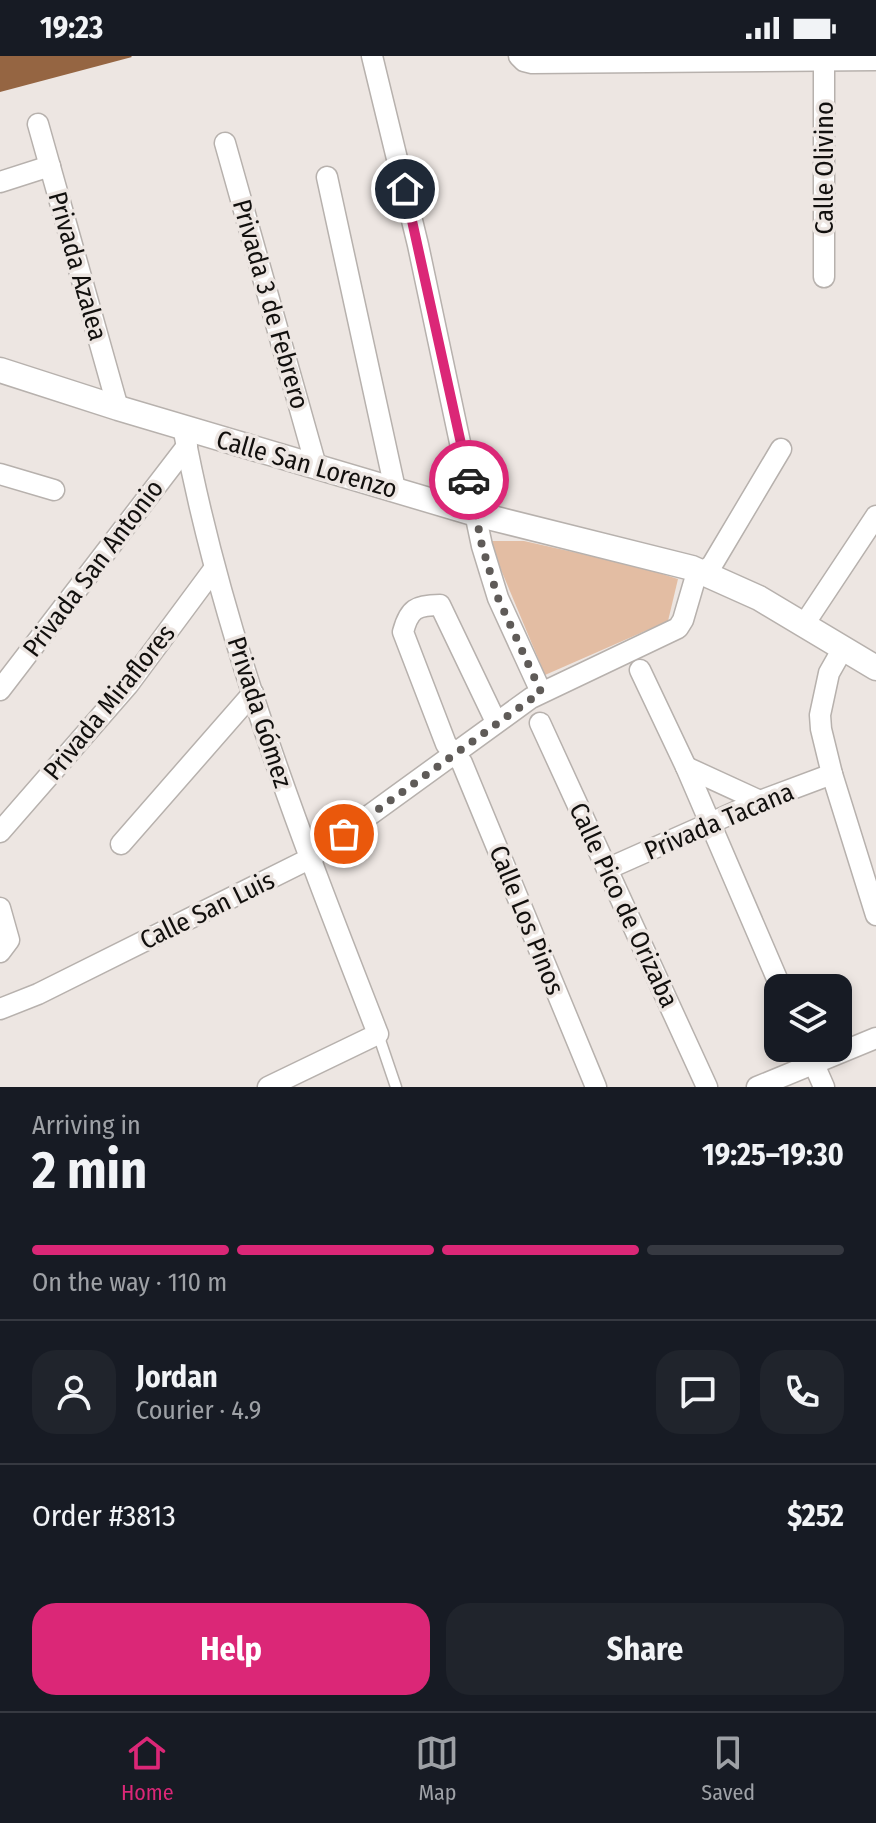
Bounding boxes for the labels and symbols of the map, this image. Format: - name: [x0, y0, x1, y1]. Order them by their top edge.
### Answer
- street label: Calle Olivino: [809, 101, 840, 235]
- pin: [371, 155, 439, 223]
- street label: Privada Azalea: [41, 188, 114, 344]
- street label: Privada 3 de Febrero: [226, 196, 315, 412]
- street label: Calle San Lorenzo: [213, 424, 401, 505]
- courier: [429, 440, 509, 520]
- street label: Privada San Antonio: [17, 474, 170, 663]
- street label: Privada Miraflores: [37, 618, 182, 786]
- street label: Privada Gómez: [221, 633, 299, 792]
- street label: Privada Tacana: [640, 776, 798, 867]
- street label: Calle Pico de Orizaba: [562, 798, 685, 1013]
- pin: [310, 800, 378, 868]
- street label: Calle Los Pinos: [482, 841, 571, 999]
- street label: Calle San Luis: [135, 865, 280, 956]

